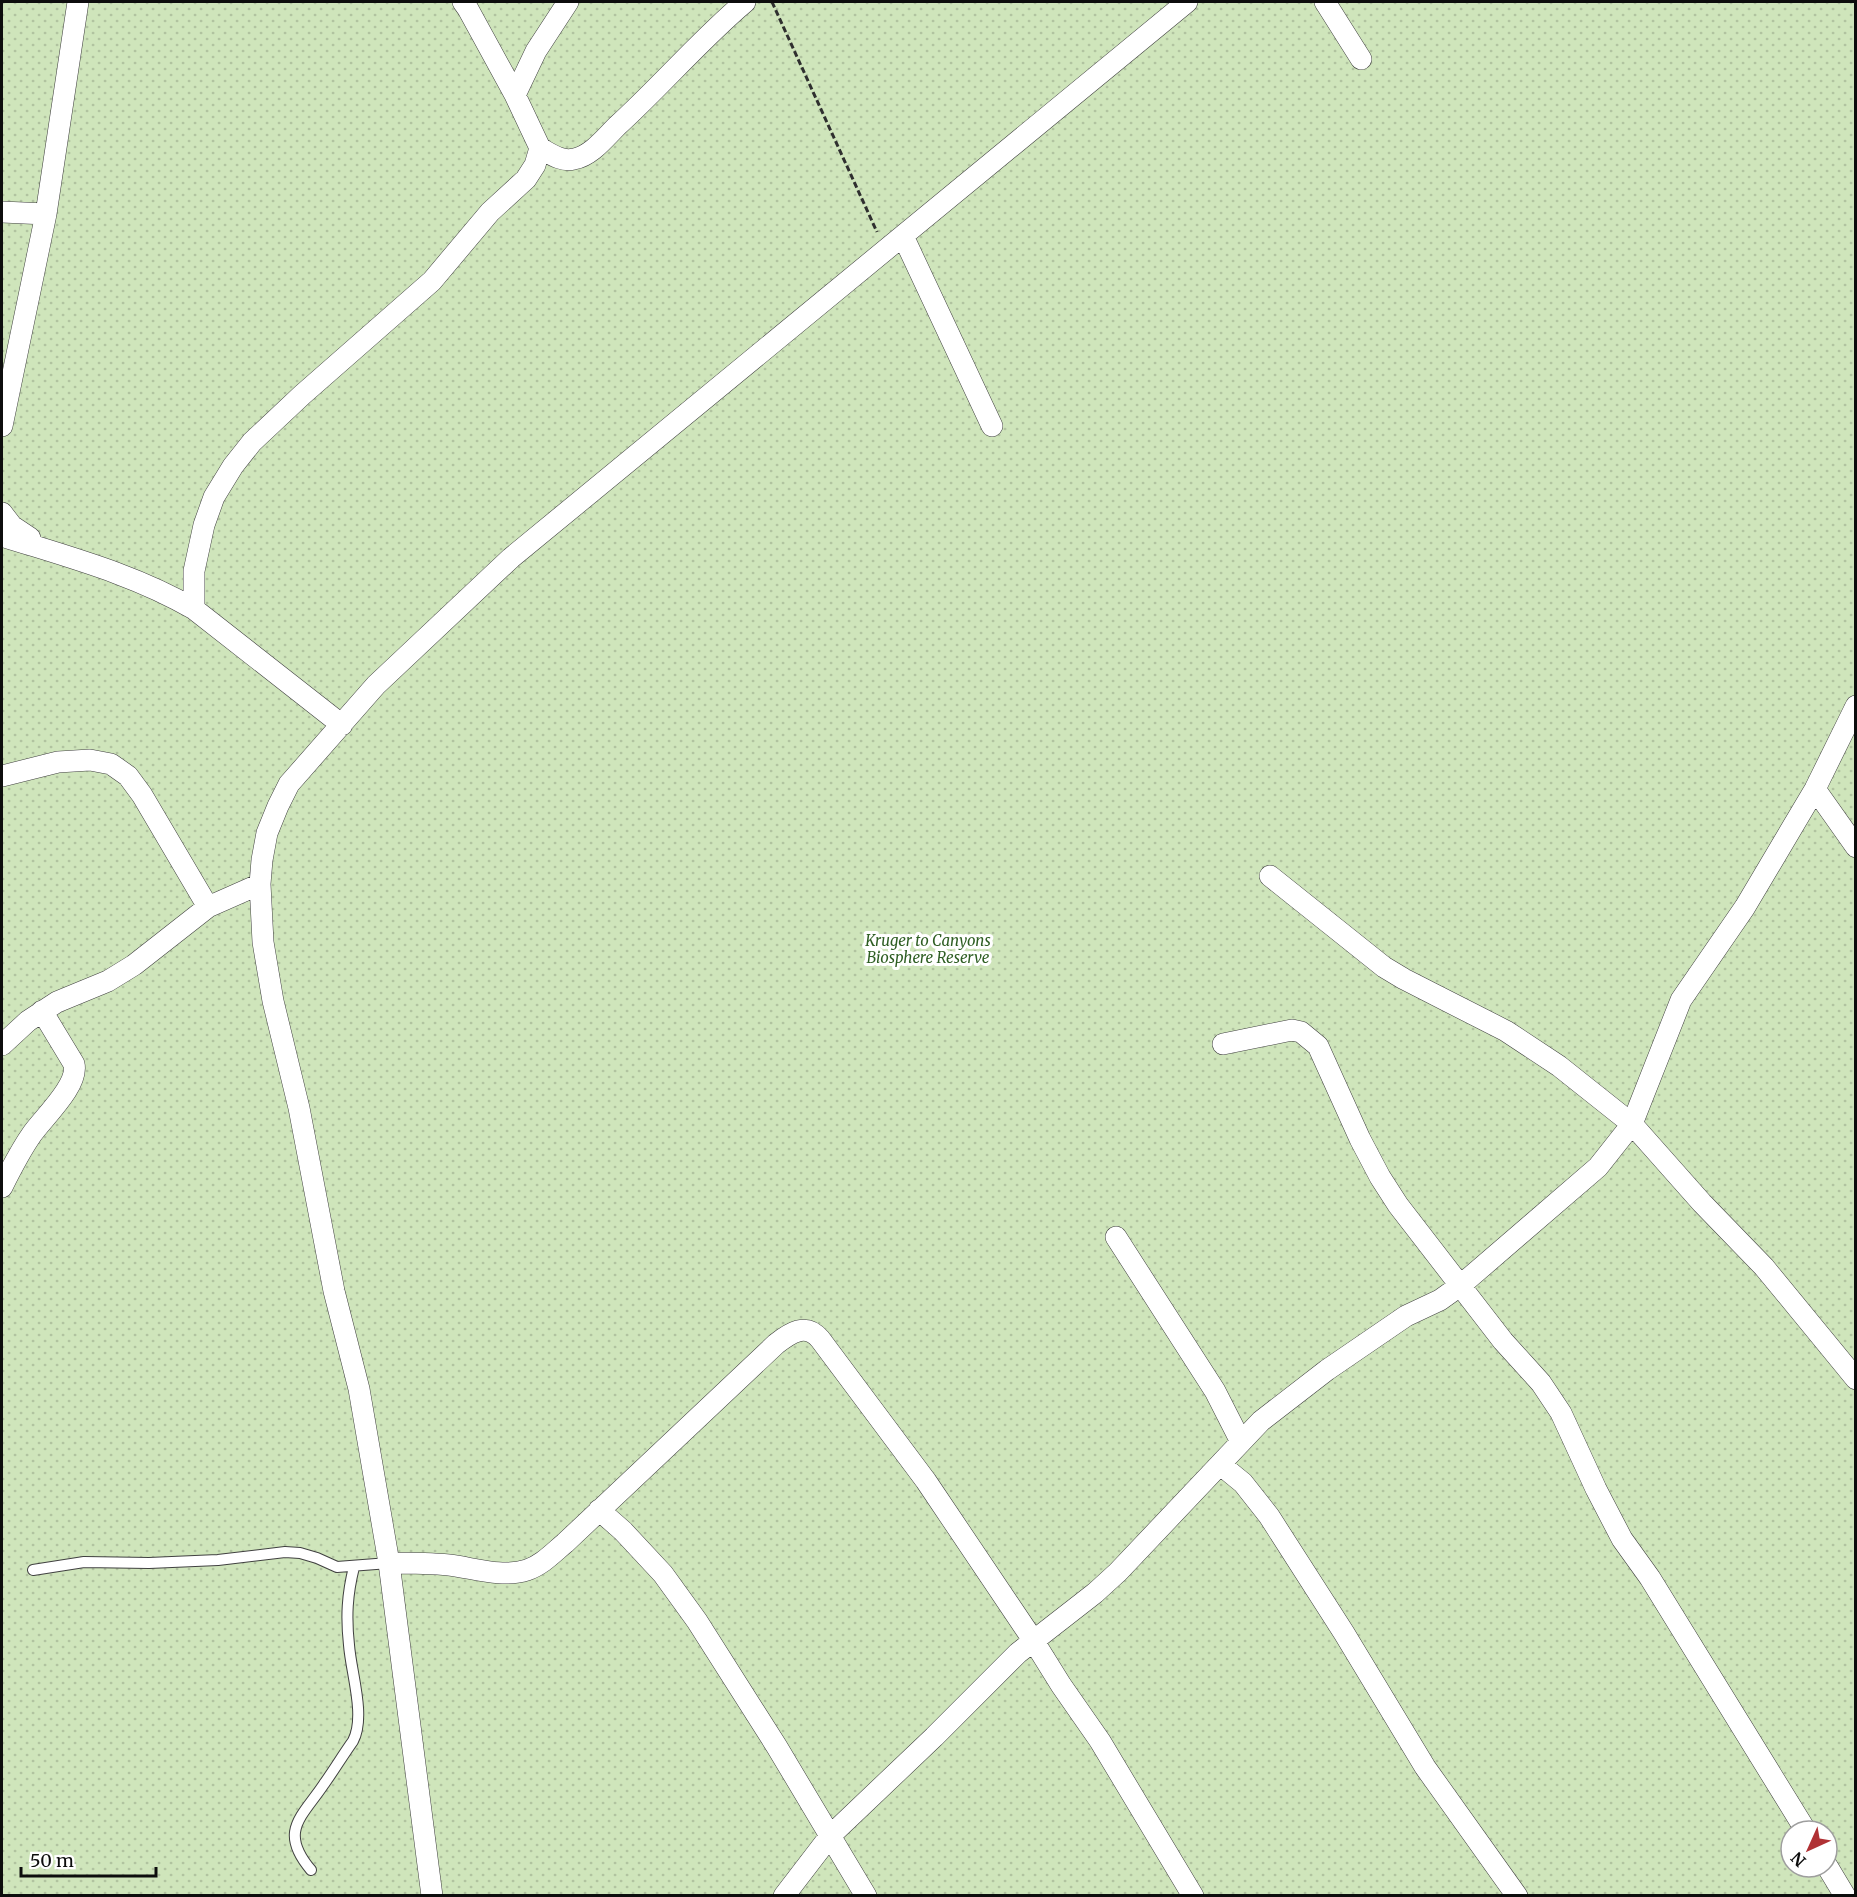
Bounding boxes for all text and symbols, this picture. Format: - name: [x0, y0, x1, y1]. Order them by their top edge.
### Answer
- park label: Kruger to Canyons Biosphere Reserve: [864, 931, 991, 967]
- north arrow: [1779, 1819, 1839, 1879]
- scale bar: [21, 1840, 156, 1878]
- text: N: [1787, 1848, 1810, 1871]
- text: 50 m: [30, 1849, 74, 1872]

